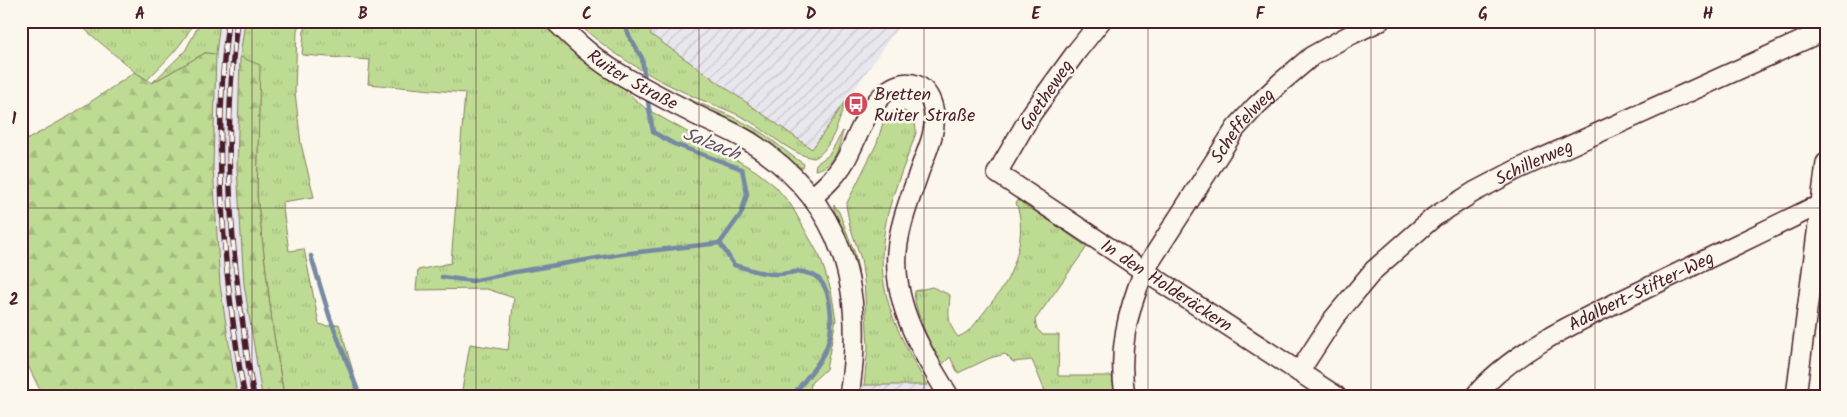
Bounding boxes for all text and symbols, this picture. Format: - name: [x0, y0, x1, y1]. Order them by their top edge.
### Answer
- text: A: [135, 2, 145, 27]
- text: B: [358, 2, 368, 27]
- text: C: [582, 2, 592, 27]
- text: D: [806, 2, 817, 27]
- text: E: [1032, 2, 1042, 27]
- text: F: [1256, 2, 1266, 27]
- text: G: [1478, 2, 1488, 27]
- text: H: [1703, 2, 1713, 27]
- street label: Ruiter Straße: [580, 43, 683, 119]
- street label: Goetheweg: [1013, 54, 1082, 137]
- place label: Bretten Ruiter Straße: [874, 81, 975, 131]
- street label: Scheffelweg: [1204, 82, 1282, 170]
- bus stop icon: Bretten Ruiter Straße: [843, 91, 869, 117]
- text: 1: [12, 107, 17, 132]
- water label: Salzach: [678, 120, 746, 171]
- street label: Schillerweg: [1490, 133, 1578, 194]
- street label: In den Holderäckern: [1094, 233, 1238, 341]
- street label: Adalbert-Stifter-Weg: [1564, 244, 1720, 340]
- text: 2: [9, 288, 19, 313]

